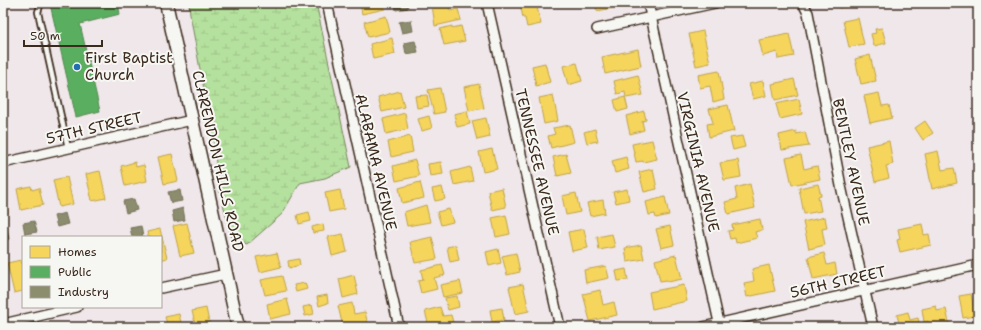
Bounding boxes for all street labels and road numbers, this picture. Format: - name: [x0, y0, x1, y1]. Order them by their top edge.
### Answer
- street label: CLARENDON HILLS ROAD: [187, 68, 249, 254]
- street label: TENNESSEE AVENUE: [510, 87, 564, 237]
- street label: VIRGINIA AVENUE: [672, 90, 724, 234]
- street label: ALABAMA AVENUE: [351, 92, 401, 232]
- street label: BENTLEY AVENUE: [828, 97, 874, 227]
- street label: 57TH STREET: [44, 107, 144, 149]
- street label: 56TH STREET: [788, 261, 888, 303]

